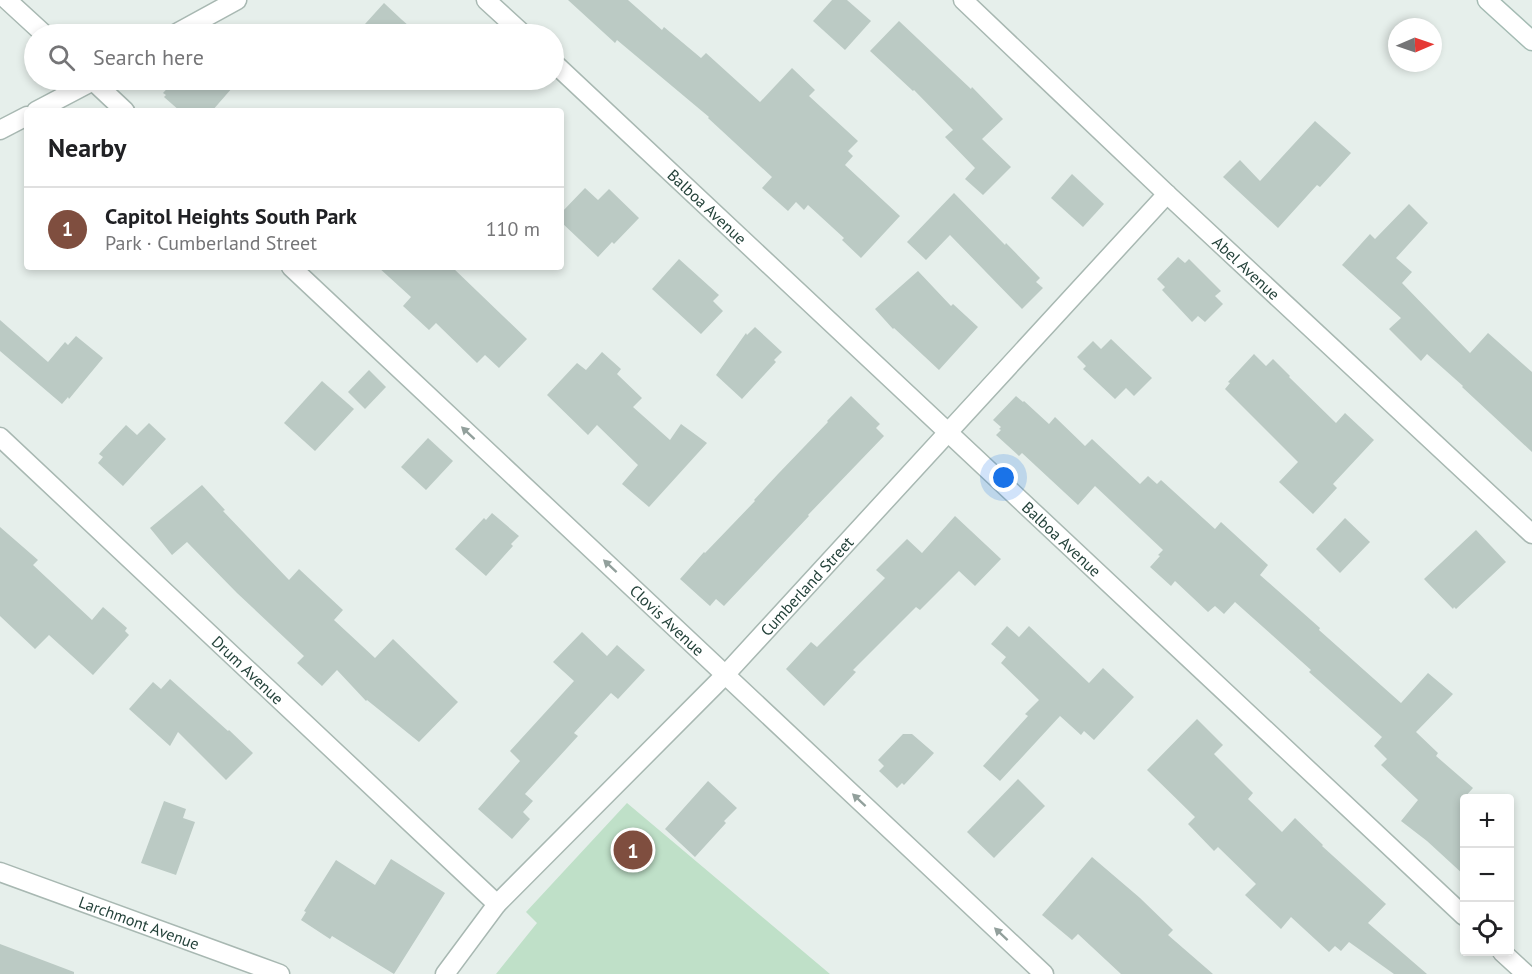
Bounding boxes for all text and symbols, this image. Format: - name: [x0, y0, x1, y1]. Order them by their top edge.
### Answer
- north arrow: [1388, 18, 1442, 72]
- search box: [24, 24, 564, 90]
- icon: search: [45, 41, 78, 74]
- text: Search here: [93, 43, 204, 71]
- text: Nearby: [48, 131, 126, 164]
- street label: Balboa Avenue: [664, 165, 751, 248]
- text: Capitol Heights South Park: [105, 202, 357, 230]
- text: 1: [62, 216, 73, 242]
- text: 110 m: [486, 216, 540, 242]
- text: Park · Cumberland Street: [105, 230, 317, 256]
- street label: Abel Avenue: [1209, 232, 1284, 304]
- one-way arrow: [460, 426, 475, 440]
- your location: [989, 463, 1018, 492]
- street label: Balboa Avenue: [1018, 497, 1105, 581]
- street label: Cumberland Street: [756, 532, 858, 640]
- one-way arrow: [602, 559, 617, 573]
- street label: Clovis Avenue: [626, 580, 709, 660]
- street label: Drum Avenue: [208, 631, 288, 708]
- one-way arrow: [852, 794, 866, 808]
- map controls: [1460, 794, 1514, 956]
- button: +: [1460, 794, 1514, 848]
- pin: 1: [614, 828, 652, 872]
- button: −: [1460, 848, 1514, 902]
- street label: Larchmont Avenue: [76, 892, 202, 954]
- button: locate: [1460, 902, 1514, 956]
- one-way arrow: [994, 928, 1009, 941]

